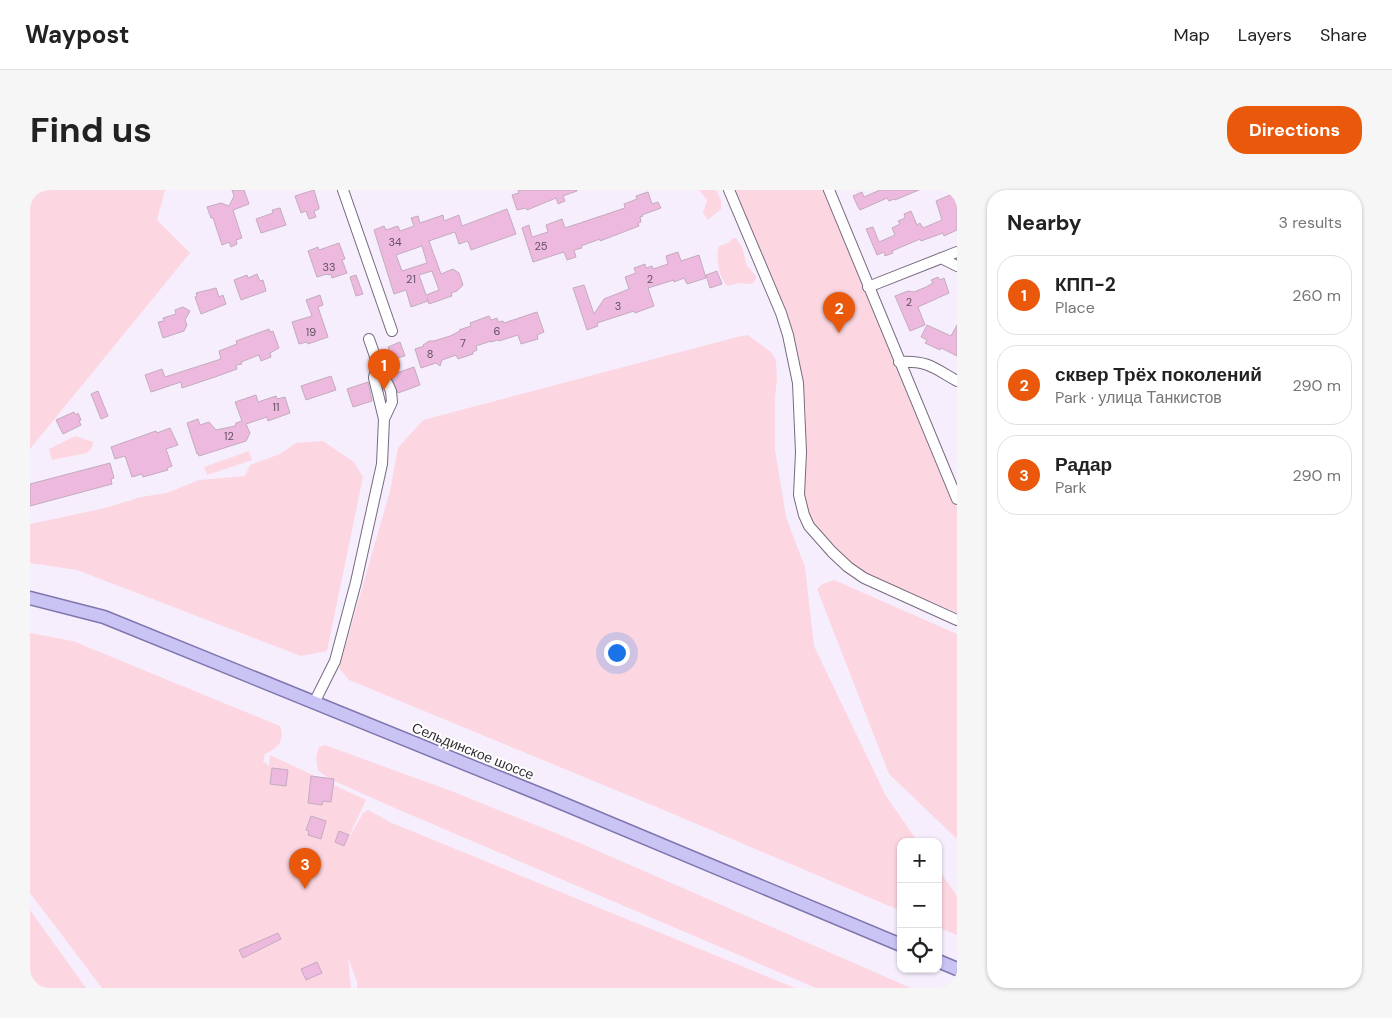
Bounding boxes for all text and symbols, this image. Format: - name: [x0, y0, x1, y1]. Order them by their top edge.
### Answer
- text: Waypost: [25, 19, 129, 50]
- text: Map: [1174, 23, 1210, 47]
- text: Layers: [1238, 23, 1292, 47]
- text: Share: [1320, 23, 1367, 47]
- button: Directions: [1227, 106, 1362, 154]
- text: Find us: [30, 107, 152, 153]
- text: Nearby: [1007, 209, 1081, 237]
- text: 3 results: [1279, 212, 1342, 233]
- house number: 34: [388, 235, 402, 249]
- house number: 25: [534, 239, 548, 253]
- house number: 33: [322, 260, 336, 274]
- house number: 21: [406, 272, 416, 286]
- house number: 2: [647, 272, 653, 286]
- text: КПП-2: [1055, 272, 1116, 297]
- text: 1: [1021, 285, 1027, 306]
- text: 260 m: [1292, 285, 1341, 306]
- pin: 2: [823, 292, 855, 333]
- house number: 2: [906, 295, 912, 309]
- text: Place: [1055, 297, 1095, 318]
- house number: 3: [615, 299, 621, 313]
- house number: 6: [494, 324, 501, 338]
- house number: 19: [306, 325, 316, 339]
- house number: 7: [460, 336, 466, 350]
- house number: 8: [427, 347, 433, 361]
- pin: 1: [368, 349, 400, 390]
- text: сквер Трёх поколений: [1055, 362, 1262, 387]
- text: 2: [1019, 375, 1029, 396]
- text: 290 m: [1292, 375, 1341, 396]
- text: Park · улица Танкистов: [1055, 387, 1222, 408]
- house number: 11: [273, 400, 279, 414]
- house number: 12: [224, 429, 234, 443]
- text: Радар: [1055, 452, 1112, 477]
- text: 3: [1019, 465, 1029, 486]
- text: 290 m: [1292, 465, 1341, 486]
- text: Park: [1055, 477, 1087, 498]
- your location: [604, 640, 630, 666]
- street label: Сельдинское шоссе: [409, 718, 537, 784]
- map controls: [897, 838, 942, 973]
- button: +: [897, 838, 942, 883]
- pin: 3: [289, 848, 321, 889]
- button: −: [897, 883, 942, 928]
- button: locate: [897, 928, 942, 973]

